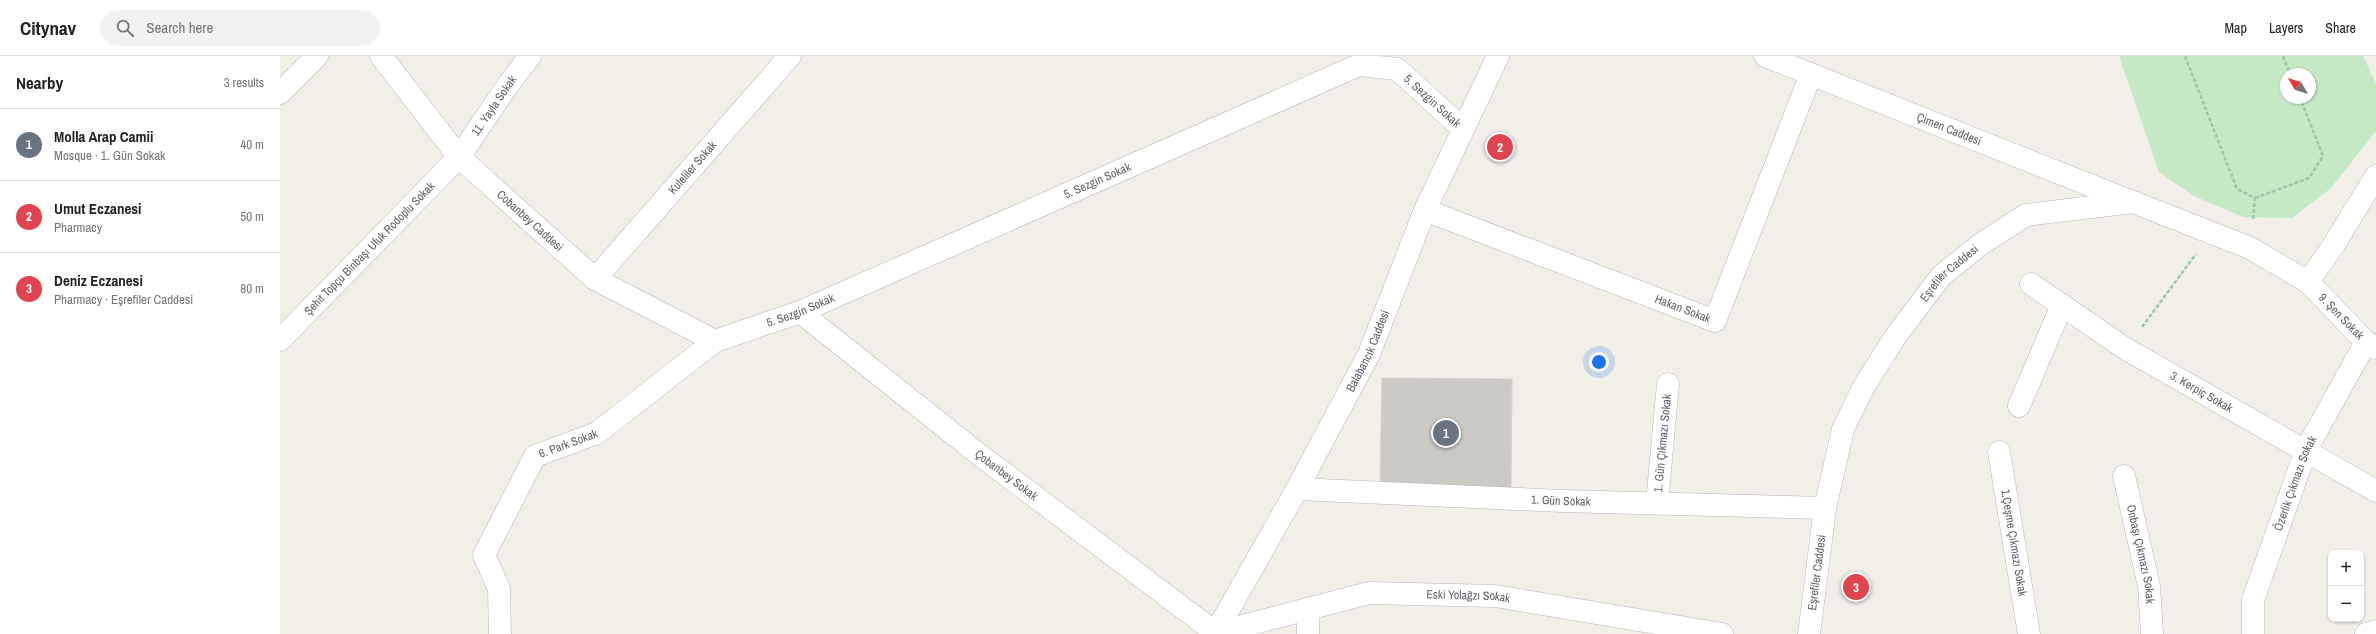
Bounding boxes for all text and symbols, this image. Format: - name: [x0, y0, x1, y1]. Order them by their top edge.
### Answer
- search box: [100, 10, 380, 46]
- text: Citynav: [20, 15, 76, 41]
- icon: search: [114, 17, 136, 39]
- text: Search here: [146, 17, 213, 38]
- text: Map: [2225, 19, 2247, 37]
- text: Layers: [2269, 19, 2303, 37]
- text: Share: [2325, 19, 2356, 37]
- north arrow: [2280, 68, 2316, 104]
- text: Nearby: [16, 71, 63, 94]
- street label: 5. Sezgin Sokak: [1400, 71, 1464, 131]
- street label: 11. Yayla Sokak: [468, 72, 520, 139]
- text: 3 results: [224, 74, 264, 91]
- street label: Çimen Caddesi: [1914, 109, 1984, 149]
- text: Molla Arap Camii: [54, 126, 153, 147]
- pin: 2: [1487, 132, 1513, 162]
- text: 1: [26, 136, 32, 153]
- text: 40 m: [240, 136, 264, 153]
- street label: Kuleliler Sokak: [665, 138, 720, 198]
- text: Mosque · 1. Gün Sokak: [54, 147, 165, 164]
- street label: 5. Sezgin Sokak: [1061, 159, 1133, 203]
- street label: Şehit Topçu Binbaşı Ufuk Rodoplu Sokak: [301, 178, 438, 319]
- street label: Cobanbey Caddesi: [493, 187, 567, 255]
- text: Umut Eczanesi: [54, 198, 142, 219]
- text: 2: [26, 208, 32, 225]
- text: 50 m: [240, 208, 264, 225]
- text: Pharmacy: [54, 219, 102, 236]
- street label: Eşrefiler Caddesi: [1916, 241, 1982, 305]
- text: Deniz Eczanesi: [54, 270, 143, 291]
- text: 3: [26, 280, 32, 297]
- text: 80 m: [240, 280, 264, 297]
- street label: 5. Sezgin Sokak: [764, 290, 837, 331]
- street label: 9. Şen Sokak: [2315, 290, 2368, 343]
- text: Pharmacy · Eşrefiler Caddesi: [54, 291, 193, 308]
- street label: Hakan Sokak: [1653, 291, 1713, 327]
- street label: Balabancık Caddesi: [1342, 308, 1393, 395]
- your location: [1589, 352, 1609, 372]
- street label: 3. Kerpiç Sokak: [2167, 368, 2236, 416]
- street label: 1. Gün Çıkmazı Sokak: [1650, 393, 1675, 493]
- pin: 1: [1433, 418, 1459, 448]
- street label: 6. Park Sokak: [537, 425, 600, 462]
- street label: Özerlik Çıkmazı Sokak: [2269, 433, 2320, 533]
- street label: Çobanbey Sokak: [971, 446, 1041, 504]
- street label: 1.Çeşme Çıkmazı Sokak: [1997, 488, 2031, 598]
- street label: 1. Gün Sokak: [1531, 492, 1591, 510]
- street label: Onbaşı Çıkmazı Sokak: [2123, 503, 2158, 604]
- street label: Eşrefiler Caddesi: [1804, 534, 1830, 611]
- map controls: [2328, 550, 2364, 622]
- button: +: [2328, 550, 2364, 586]
- pin: 3: [1843, 572, 1869, 602]
- street label: Eski Yolağzı Sokak: [1426, 586, 1512, 606]
- button: −: [2328, 586, 2364, 622]

